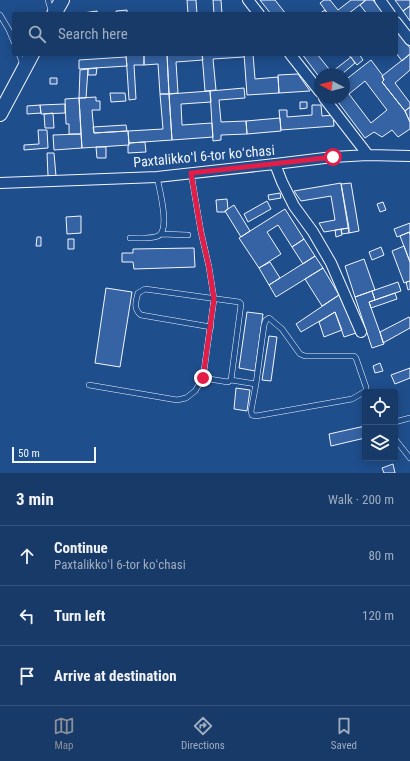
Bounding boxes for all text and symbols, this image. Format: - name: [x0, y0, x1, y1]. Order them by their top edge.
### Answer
- search box: [12, 12, 398, 56]
- icon: search: [26, 23, 48, 45]
- text: Search here: [58, 25, 128, 43]
- north arrow: [314, 68, 350, 104]
- street label: Paxtalikkoʻl 6-tor koʻchasi: [133, 142, 275, 170]
- route start: [324, 148, 342, 166]
- route end: [194, 369, 212, 387]
- map controls: [362, 389, 398, 461]
- button: locate: [362, 389, 398, 425]
- button: layers: [362, 425, 398, 461]
- scale bar: [12, 445, 96, 464]
- text: 50 m: [18, 447, 40, 460]
- text: 3 min: [16, 489, 54, 509]
- text: Walk · 200 m: [328, 492, 394, 507]
- text: Continue: [54, 539, 108, 557]
- icon: ahead: [16, 545, 38, 567]
- text: 80 m: [368, 548, 394, 563]
- text: Paxtalikkoʻl 6-tor koʻchasi: [54, 557, 186, 572]
- icon: left: [16, 605, 38, 627]
- text: Turn left: [54, 607, 105, 625]
- text: 120 m: [362, 608, 394, 623]
- icon: arrive: [16, 665, 38, 687]
- text: Arrive at destination: [54, 667, 177, 685]
- tab: Map: [53, 715, 75, 752]
- tab: Directions: [181, 715, 225, 752]
- tab: Saved: [331, 715, 357, 752]

